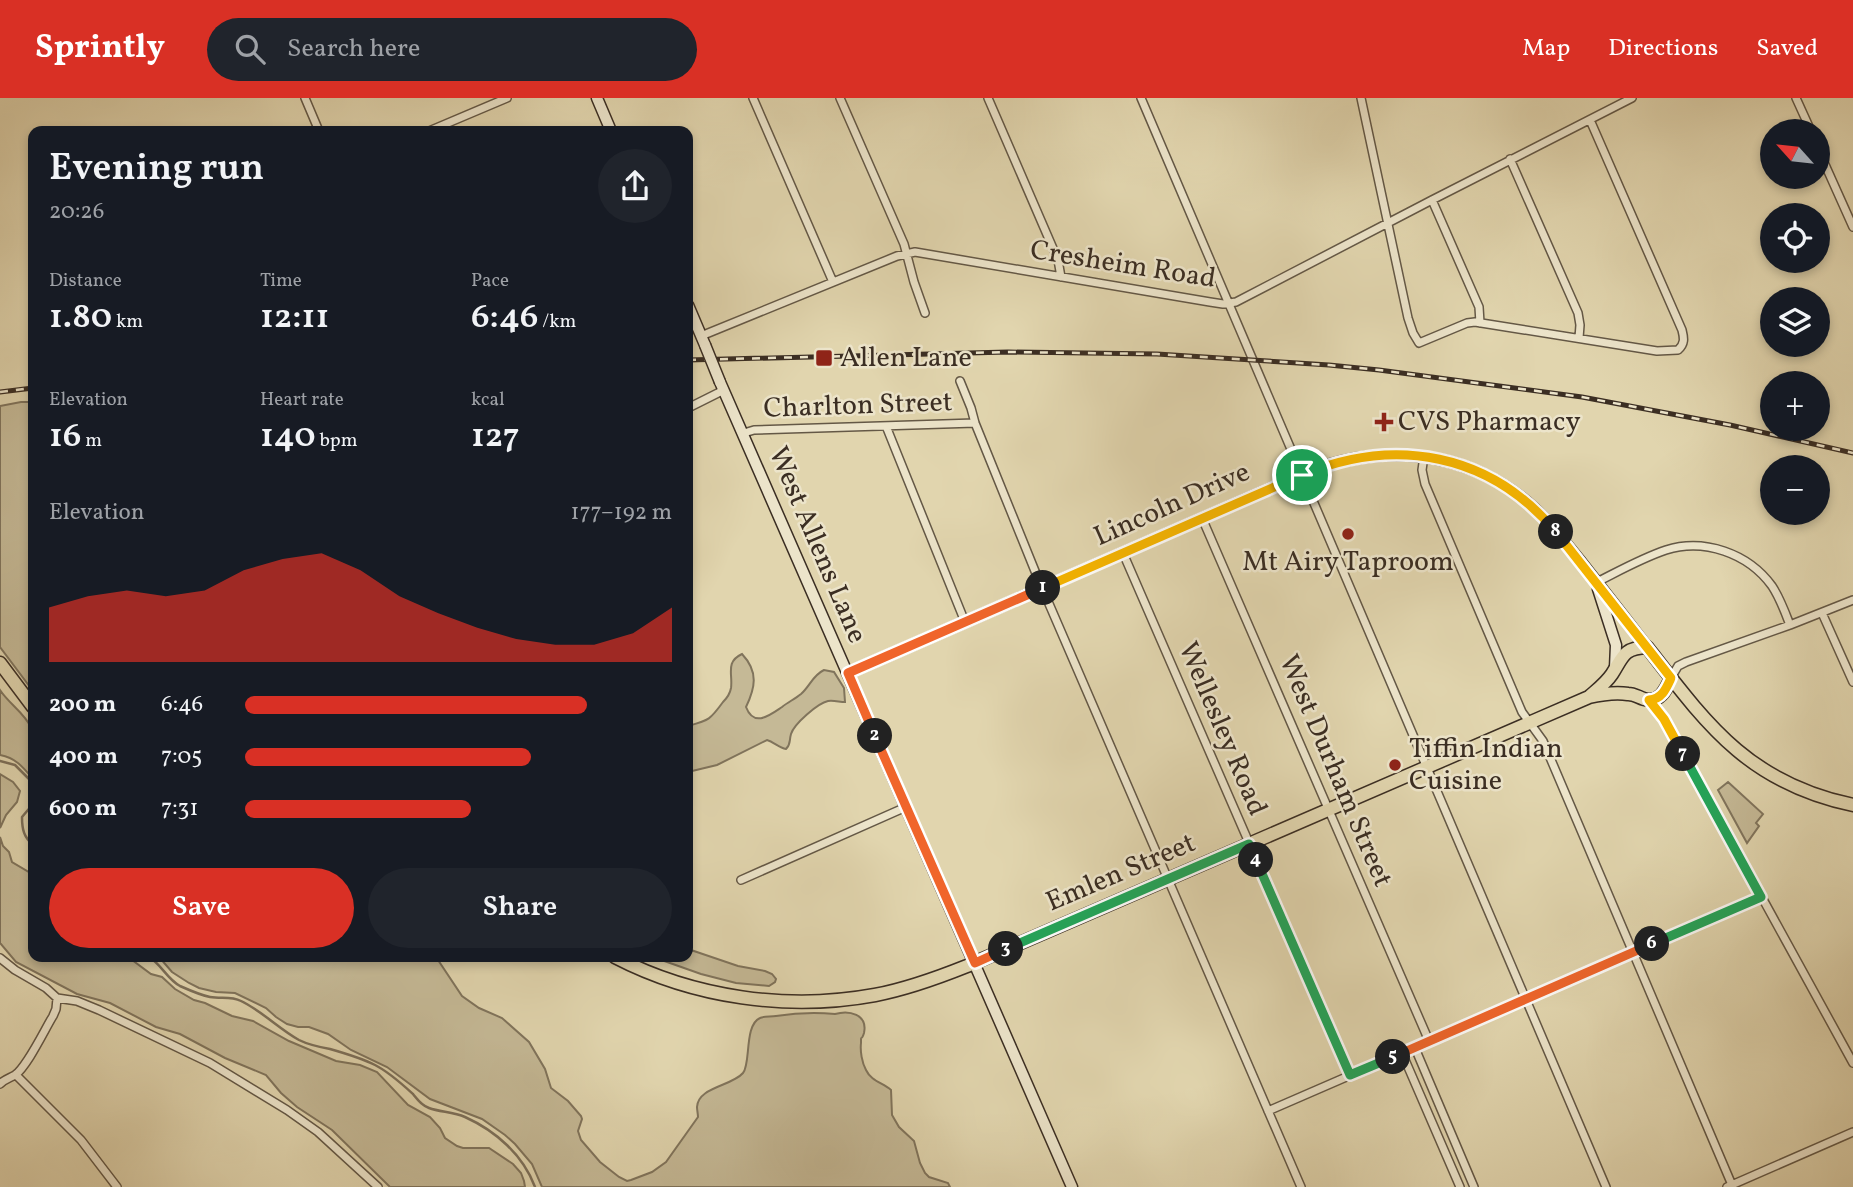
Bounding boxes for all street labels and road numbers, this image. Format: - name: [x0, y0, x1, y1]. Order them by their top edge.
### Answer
- street label: Cresheim Road: [1027, 231, 1219, 299]
- street label: Charlton Street: [763, 383, 953, 429]
- street label: West Allens Lane: [758, 441, 876, 649]
- street label: Lincoln Drive: [1088, 453, 1256, 557]
- street label: Wellesley Road: [1168, 636, 1276, 822]
- street label: West Durham Street: [1268, 649, 1402, 893]
- street label: Emlen Street: [1040, 824, 1202, 922]

